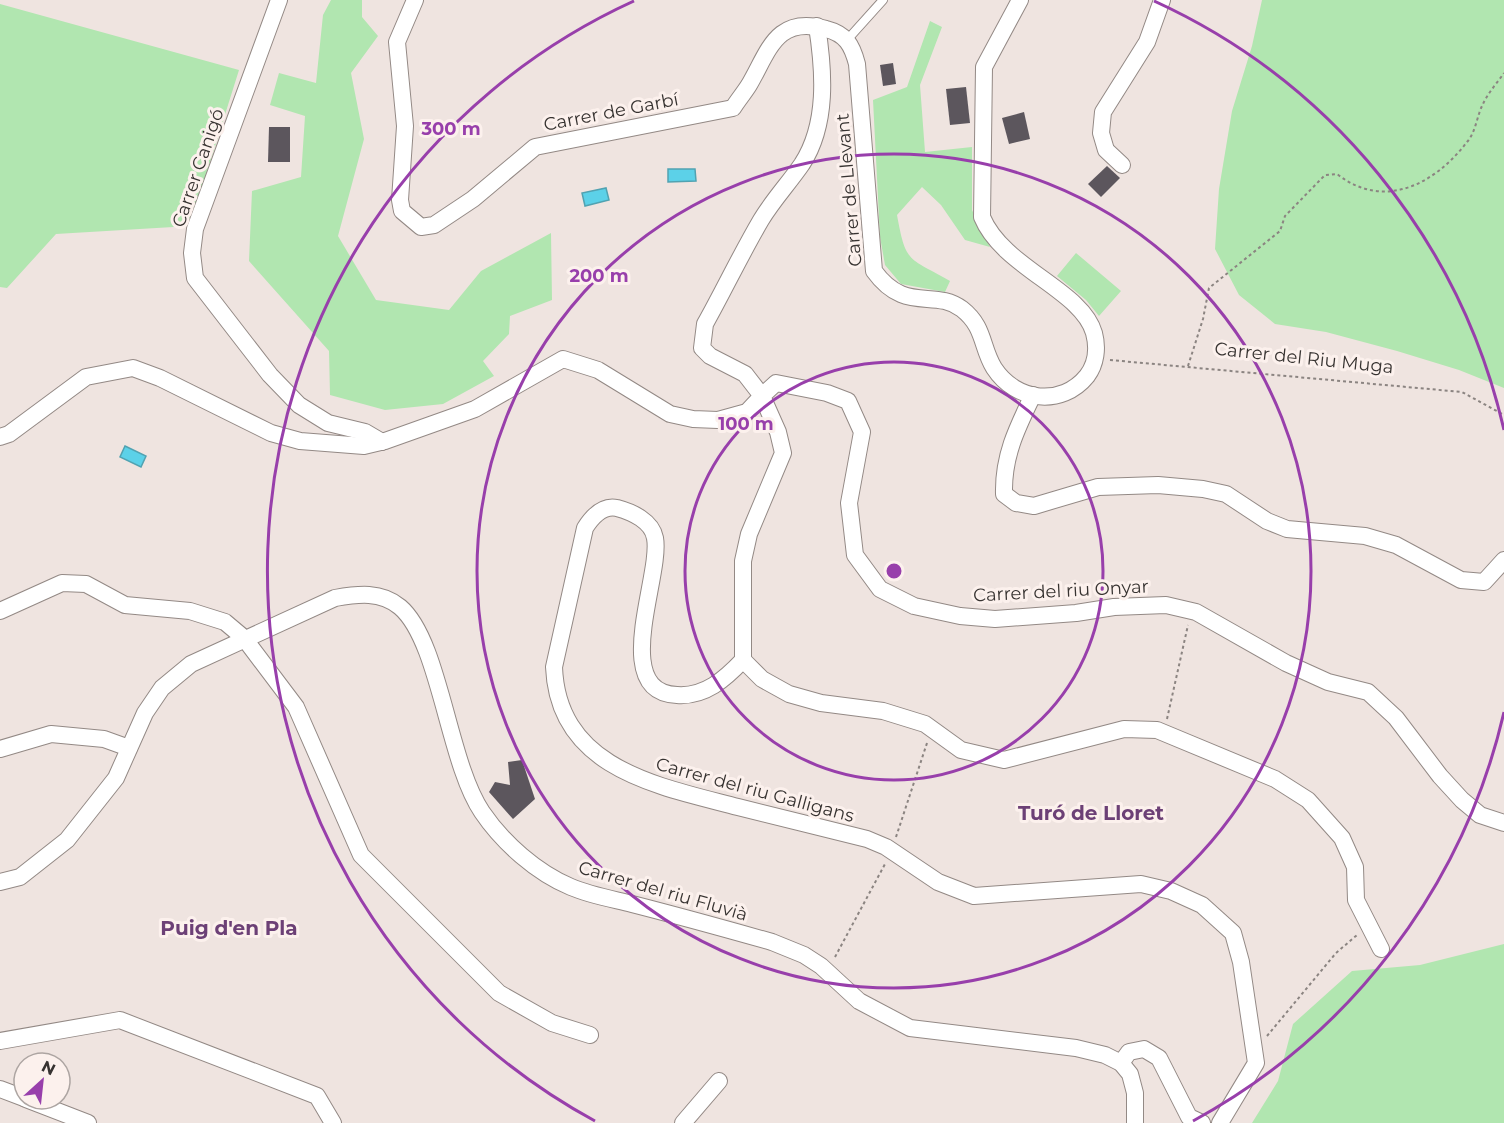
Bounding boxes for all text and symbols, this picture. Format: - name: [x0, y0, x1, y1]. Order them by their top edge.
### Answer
- street label: Carrer de Garbí: [542, 88, 681, 136]
- street label: Carrer Canigó: [167, 106, 229, 230]
- street label: Carrer de Llevant: [831, 113, 867, 267]
- text: 300 m: [420, 118, 481, 140]
- text: 200 m: [569, 265, 629, 287]
- street label: Carrer del Riu Muga: [1214, 338, 1394, 378]
- text: 100 m: [718, 413, 774, 435]
- centre of rings: [884, 561, 904, 581]
- street label: Carrer del riu Onyar: [973, 575, 1149, 607]
- street label: Carrer del riu Galligans: [653, 753, 857, 827]
- district label: Turó de Lloret: [1018, 801, 1164, 825]
- street label: Carrer del riu Fluvià: [576, 856, 750, 926]
- district label: Puig d'en Pla: [160, 916, 298, 940]
- north arrow: [12, 1051, 72, 1111]
- text: N: [39, 1057, 59, 1079]

